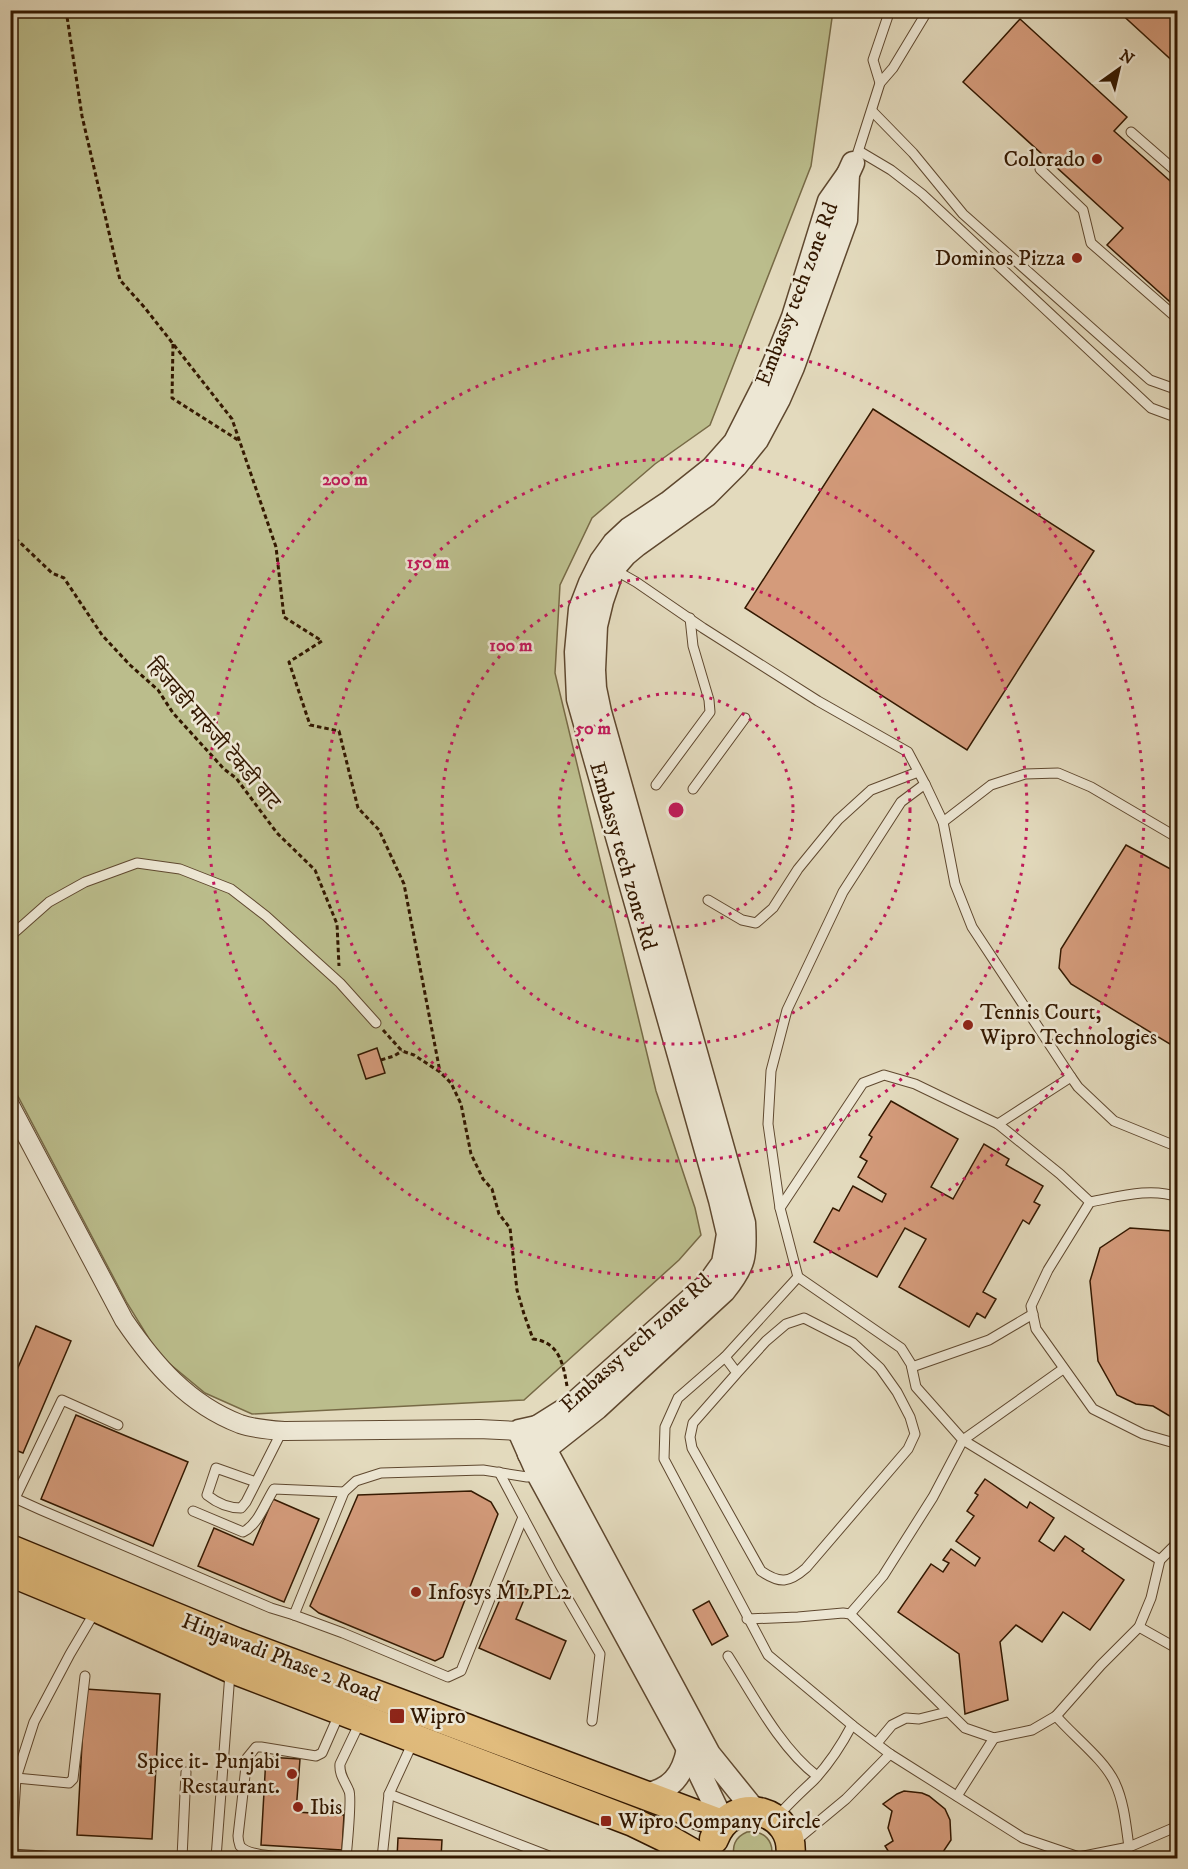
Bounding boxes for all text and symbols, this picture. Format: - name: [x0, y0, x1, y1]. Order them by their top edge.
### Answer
- north arrow: [1089, 39, 1149, 99]
- text: N: [1116, 45, 1138, 69]
- place label: Colorado: [1003, 146, 1085, 173]
- marker: Colorado: [1090, 152, 1104, 166]
- street label: Embassy tech zone Rd: [750, 198, 844, 390]
- place label: Dominos Pizza: [935, 245, 1066, 272]
- marker: Dominos Pizza: [1070, 251, 1084, 265]
- text: 200 m: [322, 469, 368, 491]
- text: 150 m: [407, 552, 450, 574]
- text: 100 m: [489, 635, 533, 657]
- street label: हिंजवडी मारुंजी टेकडी वाट: [139, 651, 288, 817]
- text: 50 m: [574, 718, 611, 740]
- street label: Embassy tech zone Rd: [583, 759, 663, 953]
- centre of rings: [666, 800, 686, 820]
- place label: Tennis Court, Wipro Technologies: [979, 999, 1157, 1051]
- marker: Tennis Court, Wipro Technologies: [961, 1018, 975, 1032]
- street label: Embassy tech zone Rd: [555, 1268, 717, 1418]
- place label: Infosys MLPL2: [428, 1579, 572, 1606]
- marker: Infosys MLPL2: [409, 1585, 423, 1599]
- street label: Hinjawadi Phase 2 Road: [178, 1608, 384, 1708]
- place label: Wipro: [409, 1703, 466, 1730]
- marker: Wipro: [388, 1707, 406, 1725]
- place label: Spice it- Punjabi Restaurant.: [137, 1748, 280, 1800]
- marker: Spice it- Punjabi Restaurant.: [285, 1767, 299, 1781]
- place label: Ibis: [310, 1794, 342, 1821]
- marker: Ibis: [291, 1800, 305, 1814]
- place label: Wipro Company Circle: [617, 1808, 821, 1835]
- marker: Wipro Company Circle: [599, 1814, 613, 1828]

